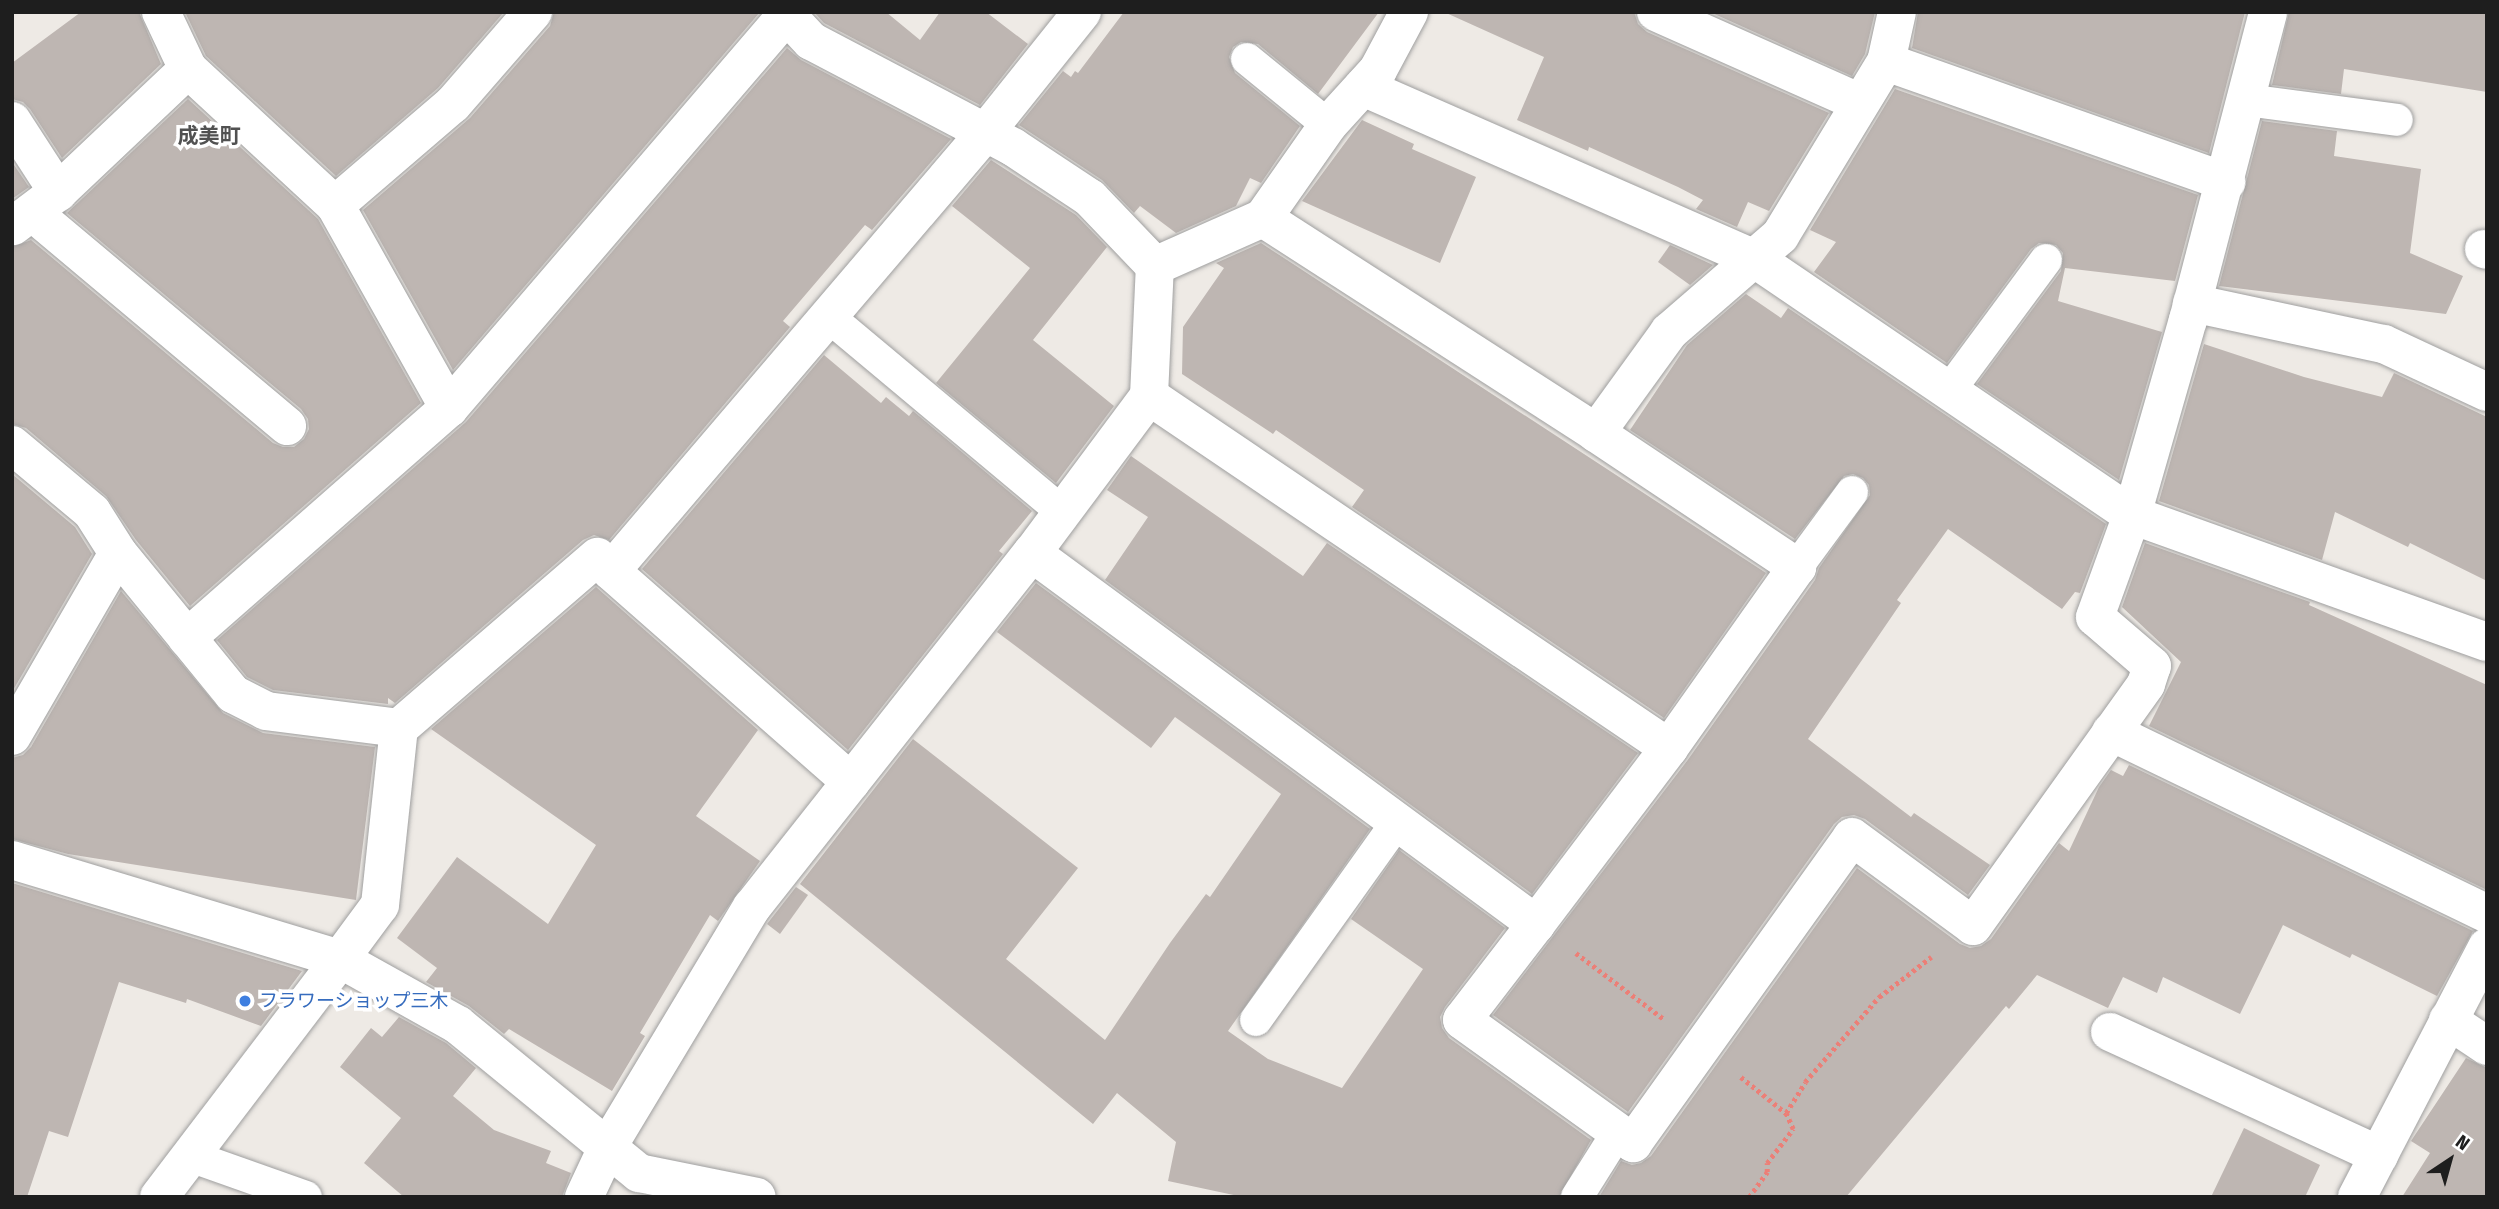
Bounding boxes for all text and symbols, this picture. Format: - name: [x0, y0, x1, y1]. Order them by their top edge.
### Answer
- district label: 成美町: [178, 123, 240, 149]
- place label: フラワーショップ三木: [259, 990, 449, 1012]
- marker: フラワーショップ三木: [237, 993, 253, 1009]
- north arrow: [2415, 1125, 2485, 1195]
- text: N: [2451, 1130, 2474, 1155]

